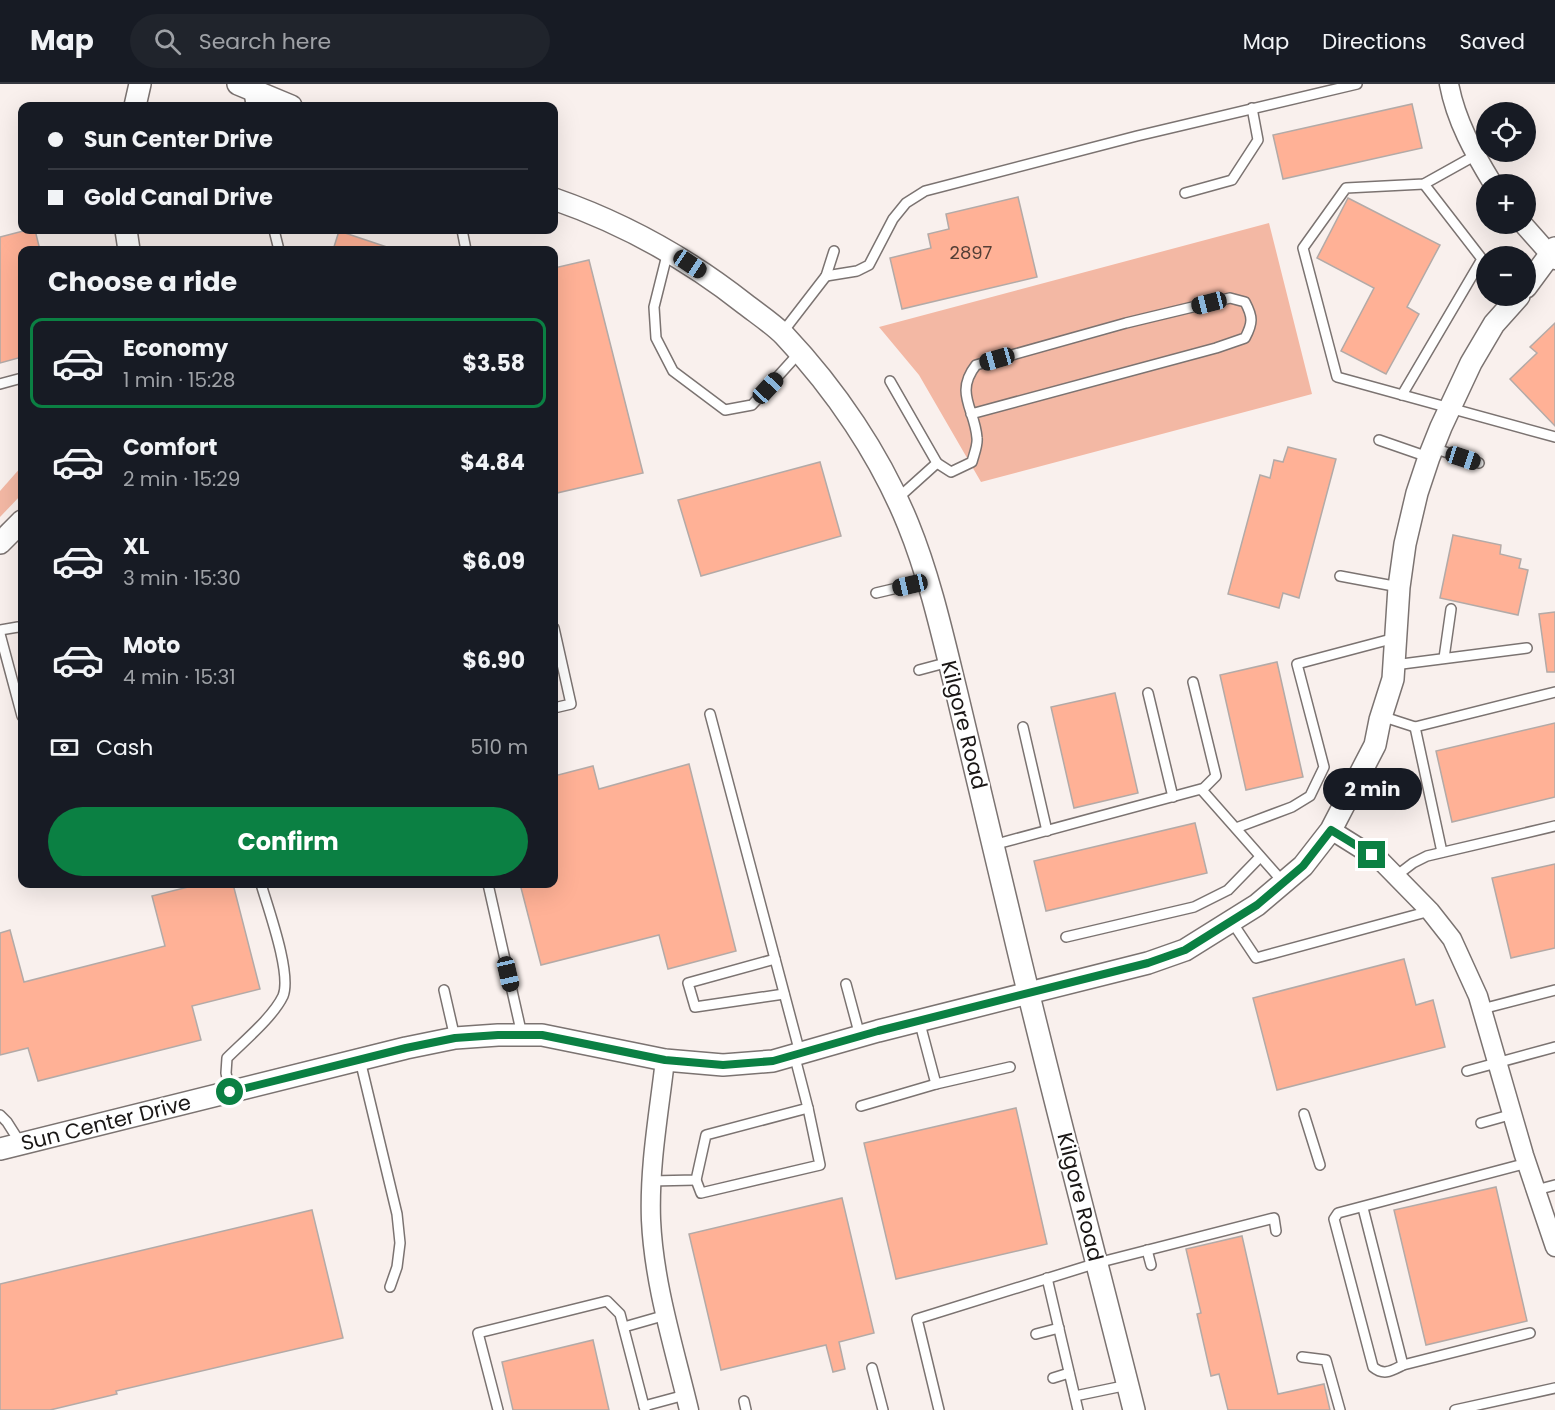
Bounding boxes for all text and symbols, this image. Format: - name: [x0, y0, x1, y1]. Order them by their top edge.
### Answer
- search box: [130, 14, 550, 68]
- text: Map: [30, 21, 94, 60]
- icon: search: [151, 25, 184, 58]
- text: Search here: [199, 26, 331, 57]
- text: Map: [1243, 27, 1289, 56]
- text: Directions: [1322, 27, 1426, 56]
- text: Saved: [1459, 27, 1525, 56]
- map controls: [1476, 102, 1536, 306]
- button: locate: [1476, 102, 1536, 162]
- text: Sun Center Drive: [84, 124, 273, 155]
- button: +: [1476, 174, 1536, 234]
- text: Gold Canal Drive: [84, 182, 273, 213]
- house number: 2897: [950, 240, 993, 265]
- car: [670, 246, 710, 282]
- button: −: [1476, 246, 1536, 306]
- text: Choose a ride: [48, 263, 237, 300]
- car: [1189, 290, 1229, 316]
- text: Economy: [123, 333, 228, 364]
- icon: car: [51, 336, 105, 390]
- car: [977, 345, 1017, 373]
- text: $3.58: [462, 348, 525, 379]
- text: 1 min · 15:28: [123, 366, 235, 394]
- car: [749, 369, 787, 407]
- text: Comfort: [123, 432, 217, 463]
- icon: car: [51, 435, 105, 489]
- car: [1443, 444, 1483, 472]
- text: $4.84: [460, 447, 525, 478]
- text: 2 min · 15:29: [123, 465, 240, 493]
- text: XL: [123, 531, 149, 562]
- icon: car: [51, 534, 105, 588]
- text: $6.09: [462, 546, 525, 577]
- text: 3 min · 15:30: [123, 564, 241, 592]
- car: [890, 572, 930, 598]
- text: Moto: [123, 630, 180, 661]
- icon: car: [51, 633, 105, 687]
- text: $6.90: [462, 645, 525, 676]
- street label: Kilgore Road: [934, 658, 994, 792]
- text: 4 min · 15:31: [123, 663, 236, 691]
- icon: cash: [48, 731, 81, 764]
- text: Cash: [96, 732, 153, 763]
- text: 510 m: [471, 733, 528, 761]
- callout: 2 min: [1322, 768, 1422, 810]
- text: 2 min: [1344, 775, 1401, 803]
- button: Confirm: [48, 807, 528, 876]
- route end: [1358, 841, 1385, 868]
- car: [495, 954, 521, 994]
- route start: [216, 1078, 243, 1105]
- street label: Sun Center Drive: [18, 1087, 194, 1158]
- street label: Kilgore Road: [1050, 1130, 1110, 1264]

